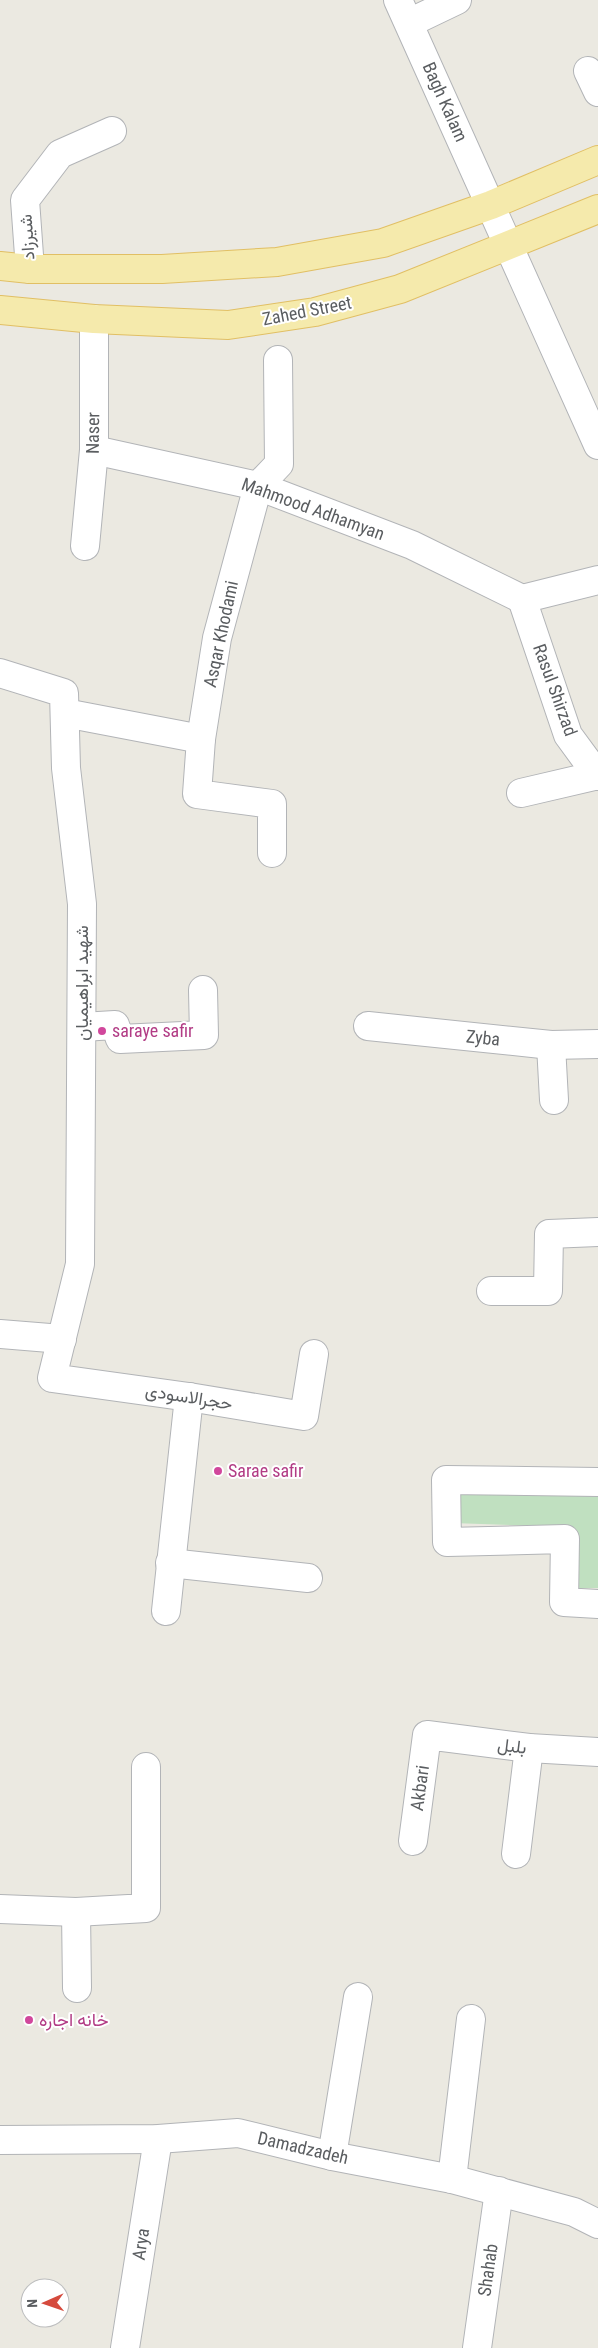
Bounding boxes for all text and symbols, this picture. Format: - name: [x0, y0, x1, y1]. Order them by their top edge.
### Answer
- street label: Bagh Kalam: [419, 59, 472, 145]
- street label: شیرزاد: [14, 213, 40, 261]
- street label: Zahed Street: [261, 292, 353, 329]
- street label: Naser: [82, 411, 103, 454]
- street label: Mahmood Adhamyan: [239, 473, 387, 544]
- street label: Asqar Khodami: [199, 579, 242, 689]
- street label: Rasul Shirzad: [529, 641, 582, 739]
- street label: شهید ابراهیمیان: [71, 925, 93, 1041]
- place label: saraye safir: [112, 1020, 194, 1041]
- marker: saraye safir: [96, 1025, 108, 1037]
- street label: Zyba: [465, 1025, 501, 1050]
- street label: حجرالاسودی: [144, 1379, 234, 1415]
- place label: Sarae safir: [228, 1460, 304, 1481]
- marker: Sarae safir: [212, 1465, 224, 1477]
- street label: بلبل: [496, 1733, 528, 1759]
- street label: Akbari: [406, 1764, 433, 1812]
- place label: خانه اجاره: [39, 2009, 108, 2031]
- marker: خانه اجاره: [23, 2014, 35, 2026]
- street label: Damadzadeh: [256, 2127, 351, 2168]
- street label: Arya: [128, 2226, 153, 2261]
- street label: Shahab: [473, 2242, 502, 2298]
- north arrow: [20, 2278, 70, 2328]
- text: N: [24, 2299, 40, 2308]

